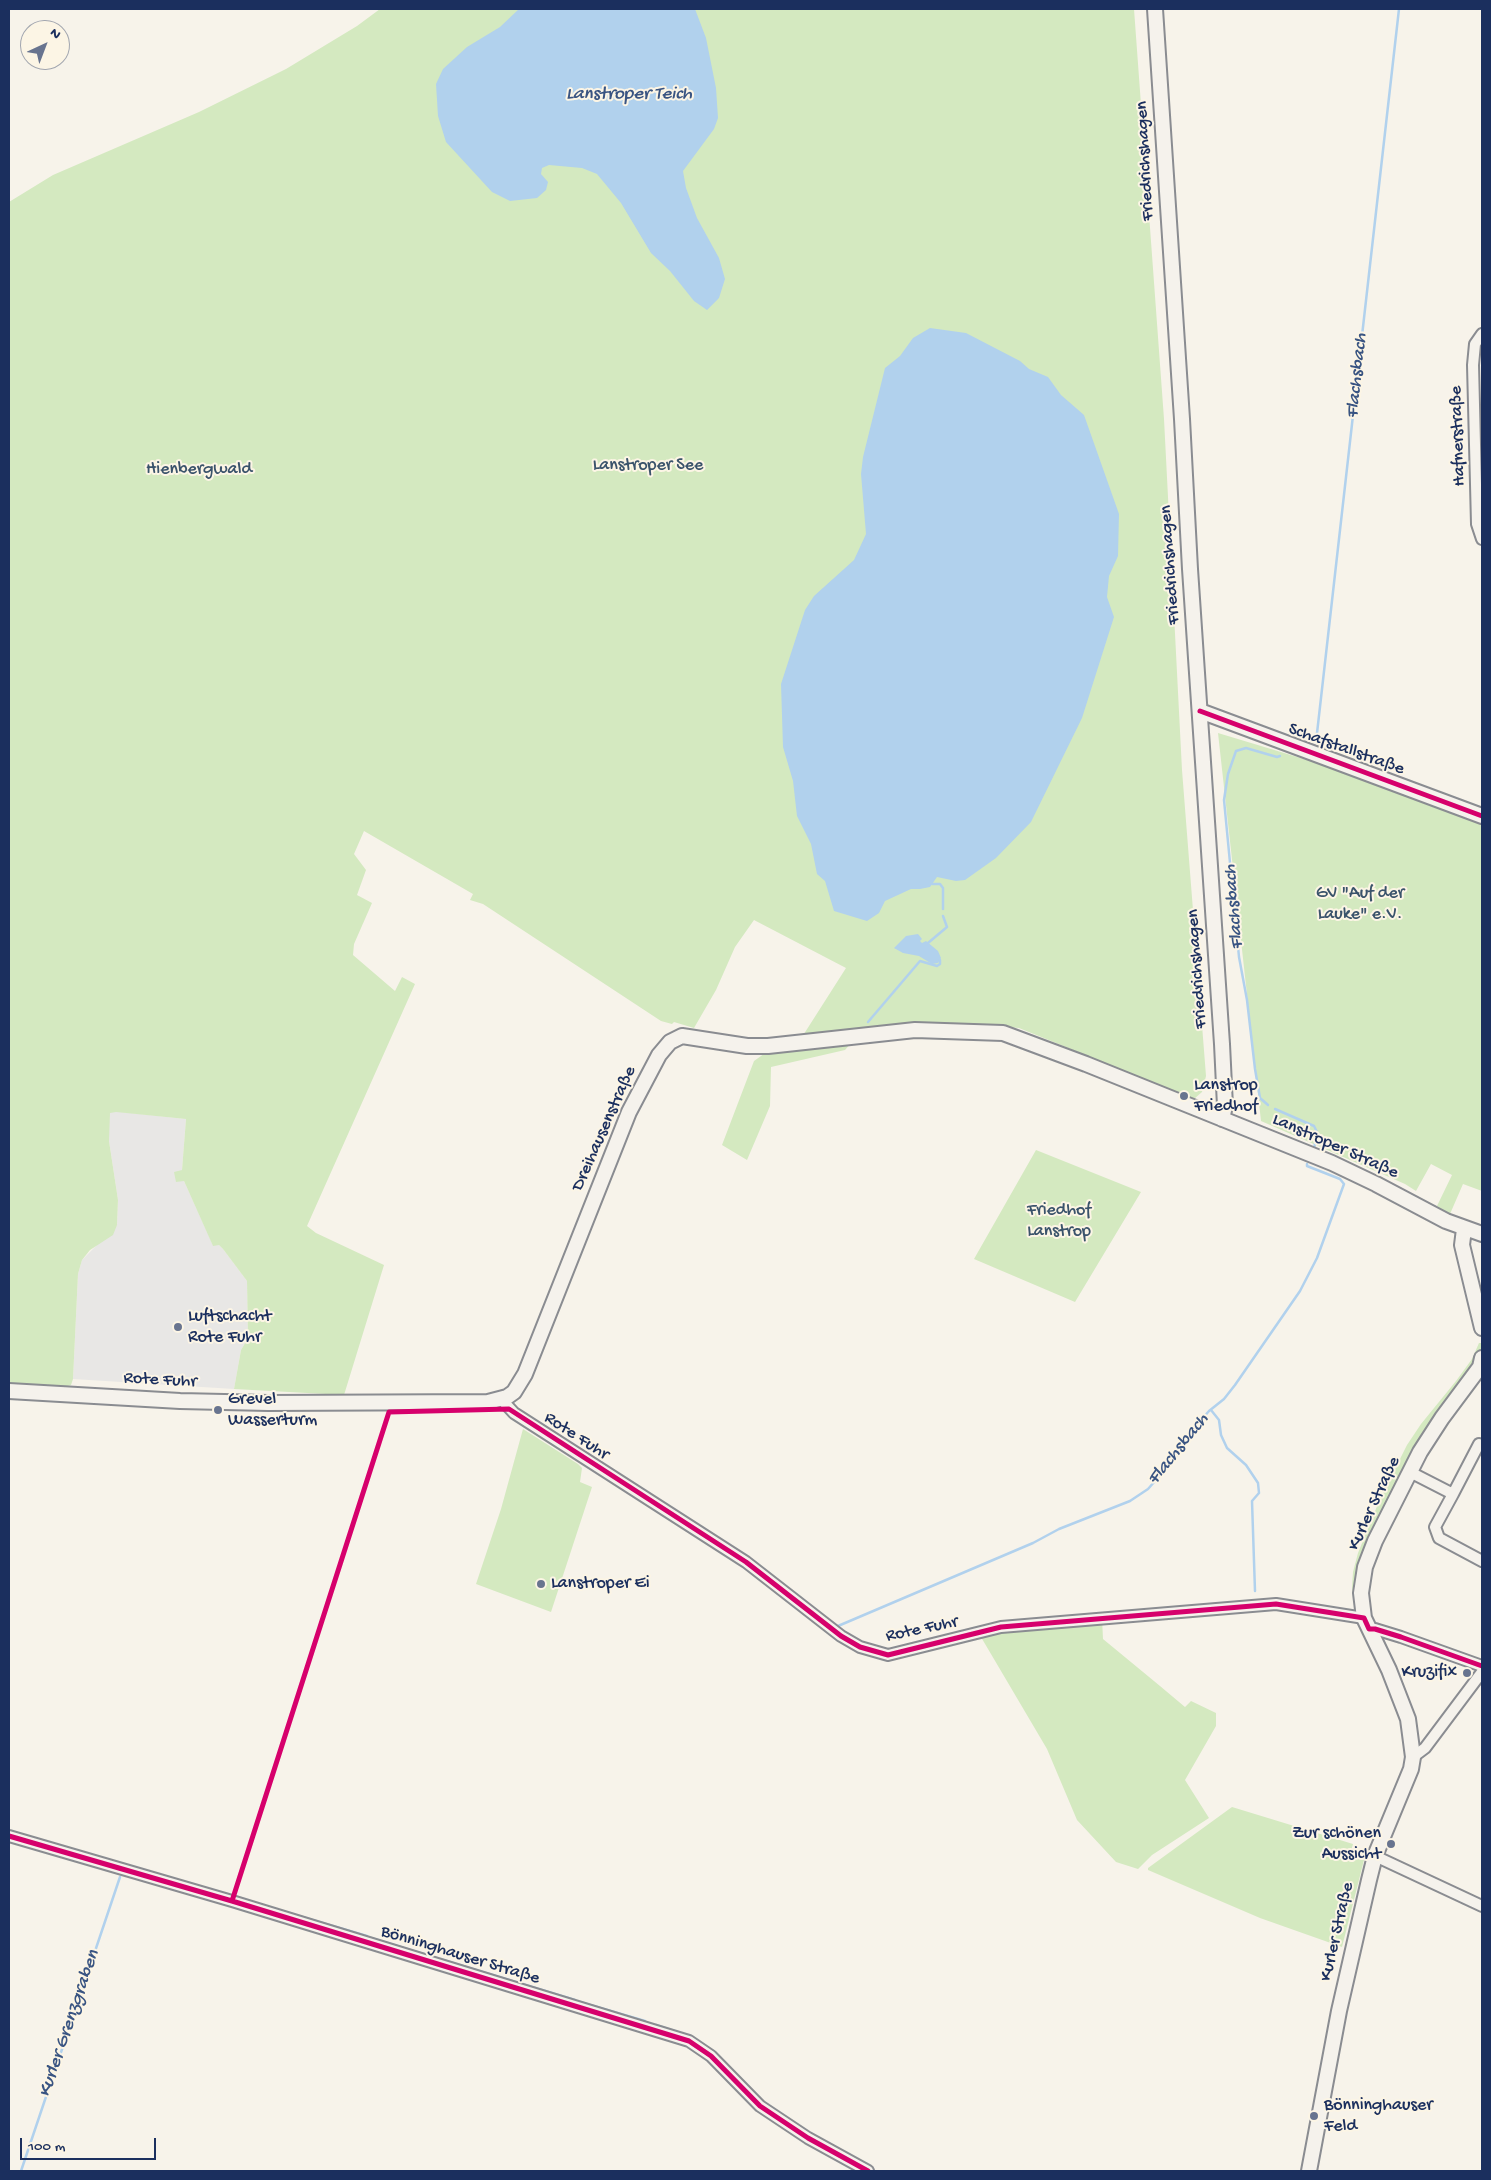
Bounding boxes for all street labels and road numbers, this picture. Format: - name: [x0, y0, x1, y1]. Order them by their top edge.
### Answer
- street label: Friedrichshagen: [1132, 101, 1160, 221]
- street label: Hafnerstraße: [1446, 385, 1472, 487]
- street label: Friedrichshagen: [1156, 505, 1186, 625]
- street label: Schafstallstraße: [1285, 719, 1407, 781]
- street label: Friedrichshagen: [1183, 909, 1213, 1029]
- street label: Dreihausenstraße: [568, 1063, 642, 1195]
- street label: Lanstroper Straße: [1269, 1109, 1401, 1185]
- street label: Rote Fuhr: [123, 1368, 197, 1394]
- street label: Rote Fuhr: [539, 1408, 613, 1466]
- street label: Kurler Straße: [1344, 1454, 1406, 1554]
- street label: Rote Fuhr: [884, 1612, 960, 1648]
- street label: Kurler Straße: [1316, 1880, 1360, 1984]
- street label: Bönninghauser Straße: [378, 1922, 542, 1990]

